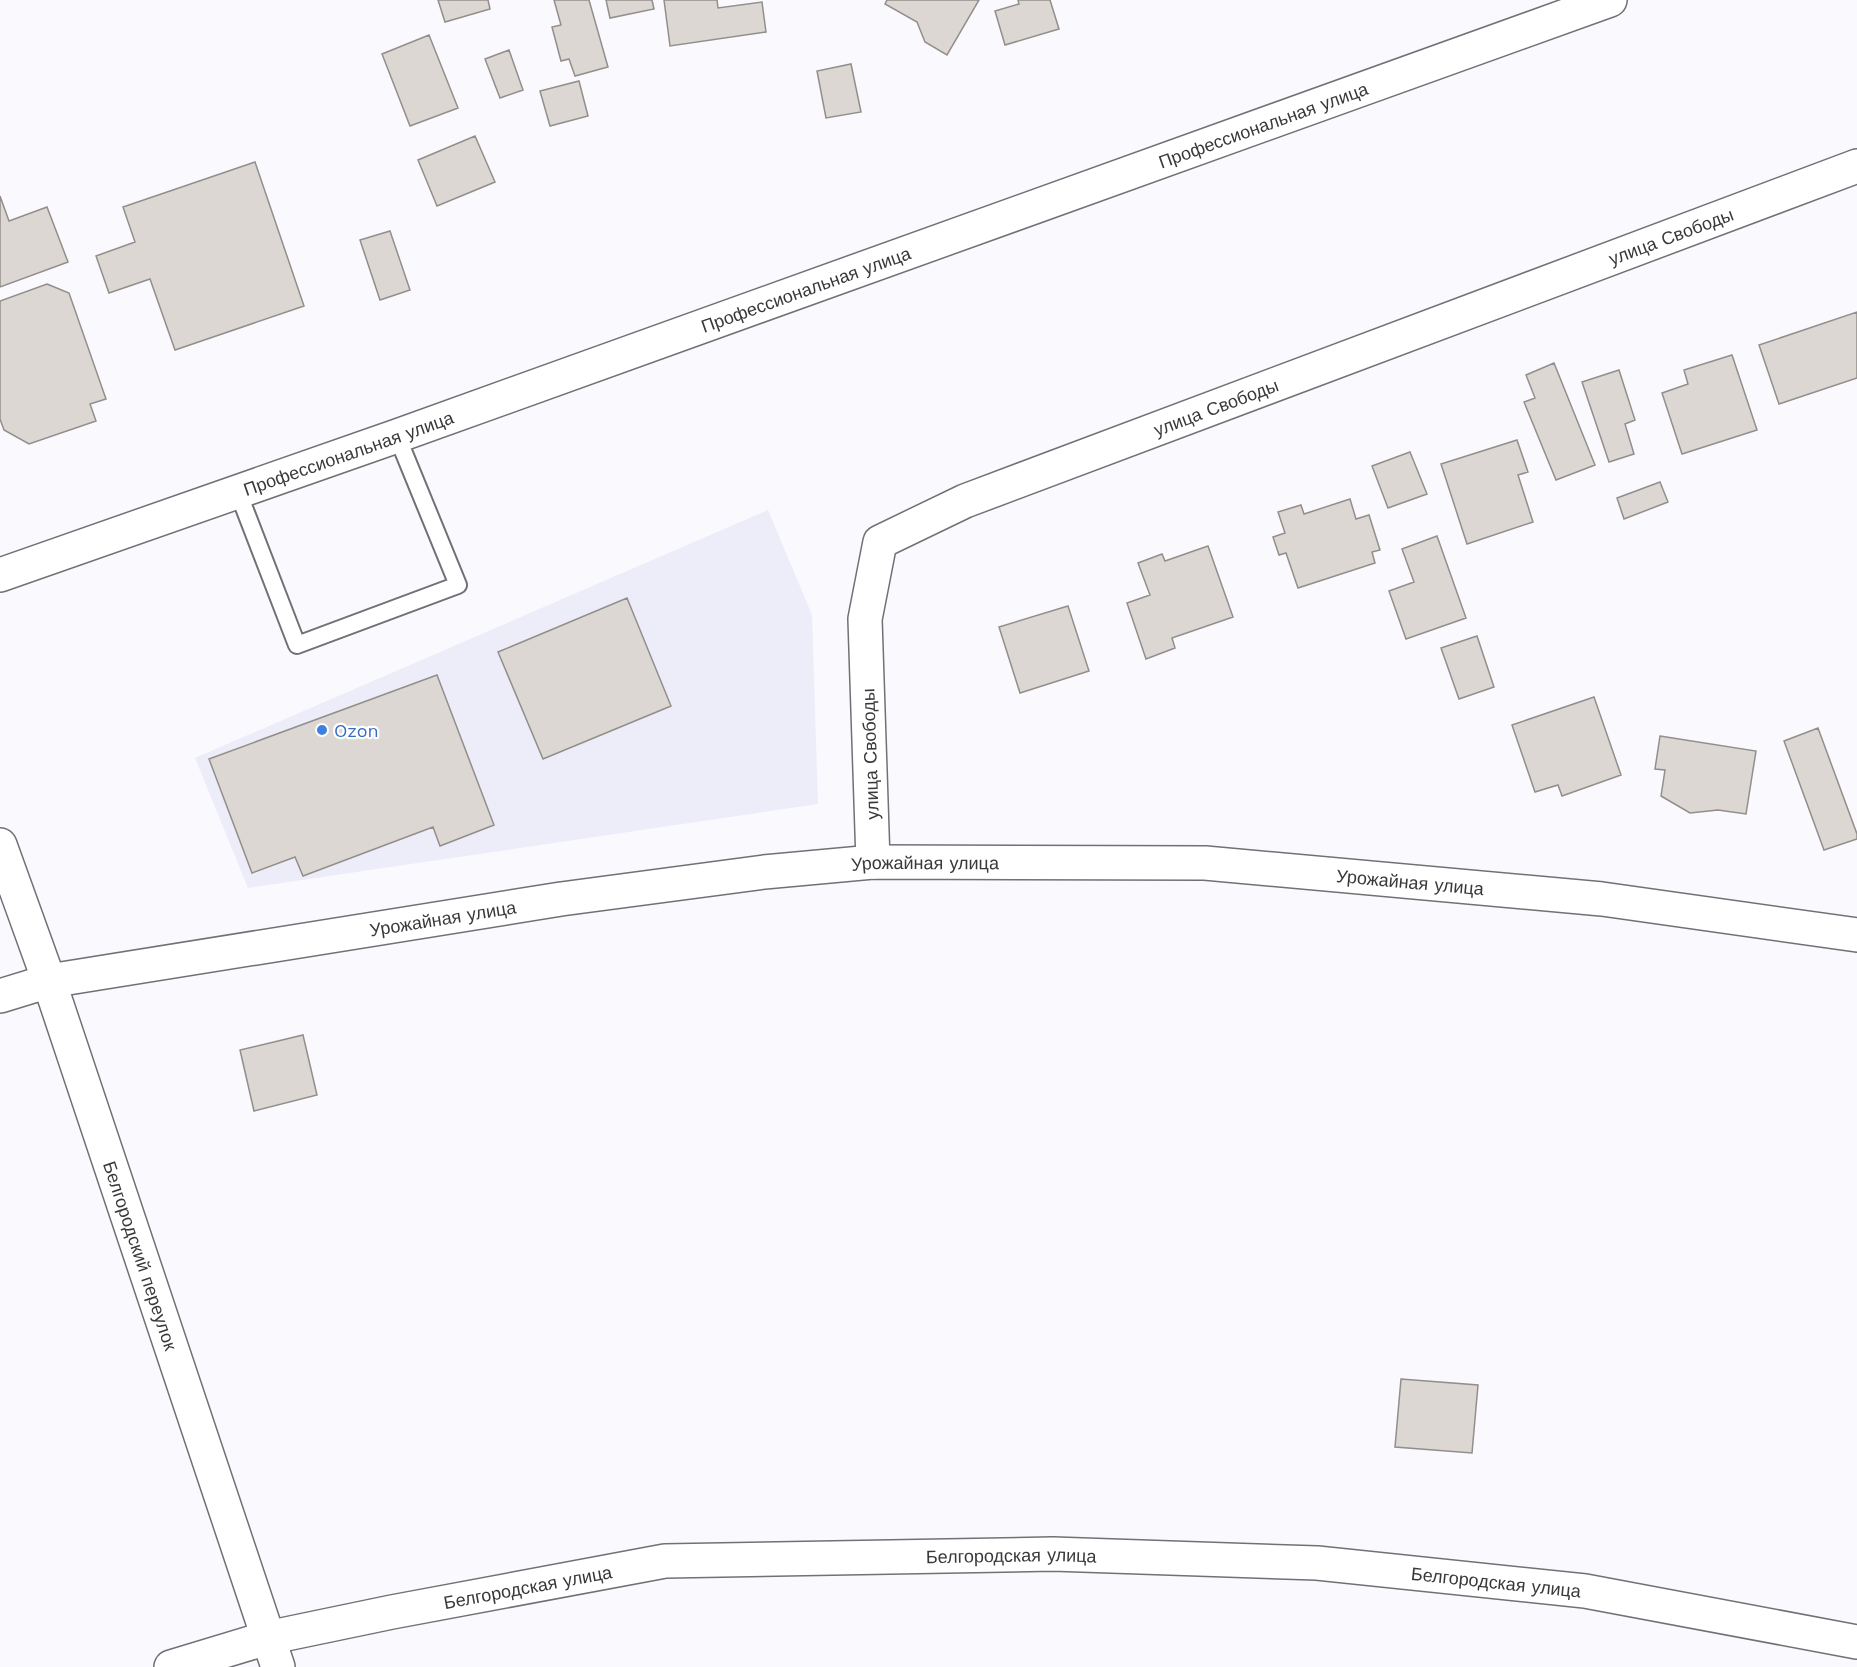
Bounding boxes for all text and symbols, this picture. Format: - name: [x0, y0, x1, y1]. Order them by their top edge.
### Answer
- street label: Профессиональная улица: [1156, 77, 1372, 172]
- street label: улица Свободы: [1606, 203, 1736, 269]
- street label: Профессиональная улица: [698, 241, 914, 336]
- street label: улица Свободы: [1151, 374, 1281, 440]
- street label: Профессиональная улица: [240, 406, 457, 500]
- street label: улица Свободы: [857, 688, 883, 820]
- place label: Ozon: [334, 720, 379, 741]
- marker: Ozon: [315, 723, 329, 737]
- street label: Урожайная улица: [850, 851, 1000, 874]
- street label: Урожайная улица: [1336, 864, 1486, 899]
- street label: Урожайная улица: [368, 896, 518, 940]
- street label: Белгородский переулок: [99, 1158, 182, 1353]
- street label: Белгородская улица: [926, 1543, 1098, 1567]
- street label: Белгородская улица: [442, 1560, 615, 1613]
- street label: Белгородская улица: [1410, 1562, 1583, 1601]

